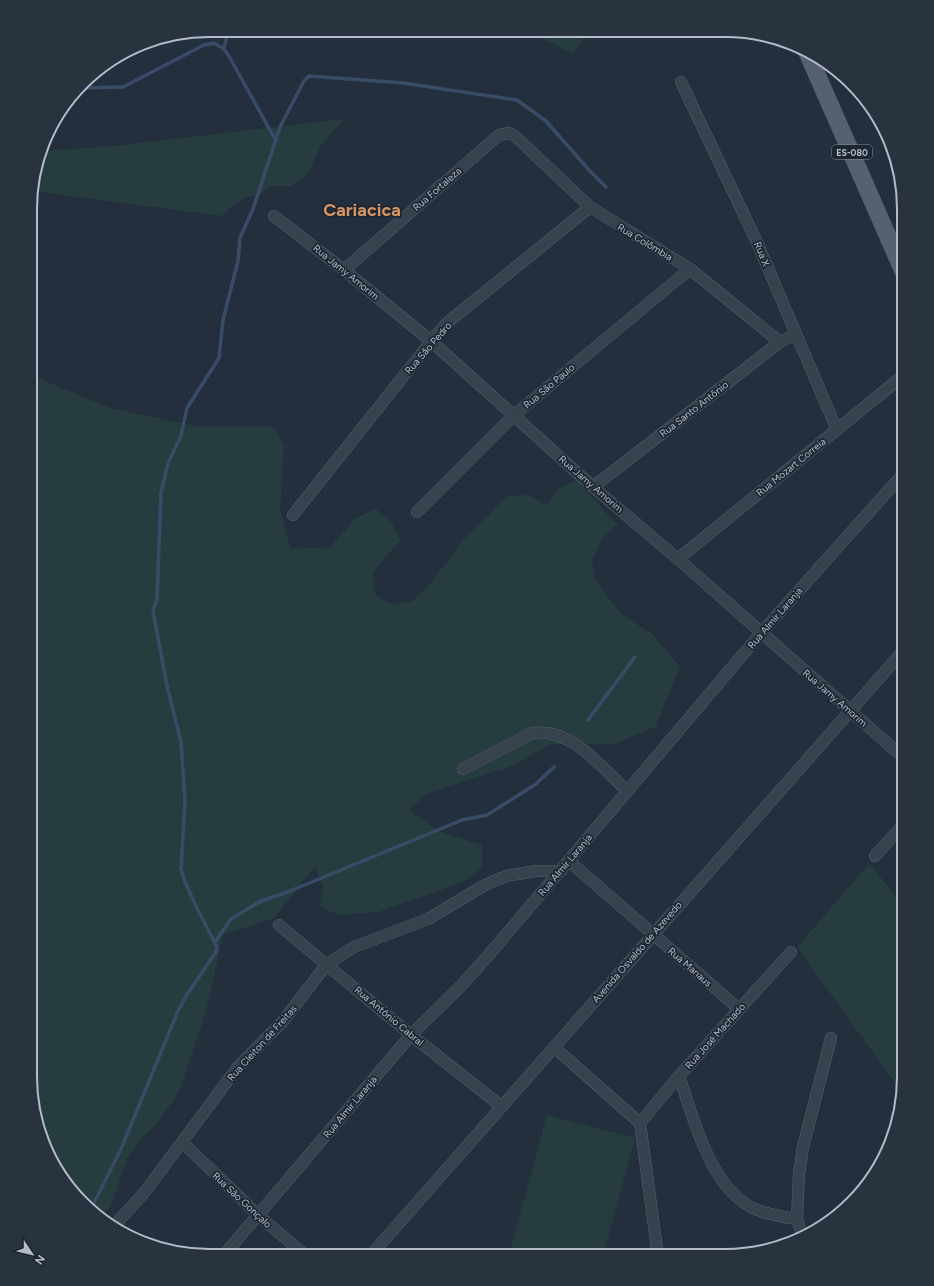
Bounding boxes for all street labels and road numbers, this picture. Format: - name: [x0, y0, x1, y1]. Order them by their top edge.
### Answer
- road number: ES-080: [832, 145, 872, 159]
- street label: Rua Fortaleza: [410, 164, 464, 214]
- street label: Rua Colômbia: [615, 220, 675, 264]
- street label: Rua X: [751, 240, 773, 269]
- street label: Rua Jamy Amorim: [310, 241, 382, 303]
- street label: Rua São Pedro: [402, 319, 454, 377]
- street label: Rua São Paulo: [521, 361, 578, 411]
- street label: Rua Santo Antônio: [657, 378, 731, 440]
- street label: Rua Mozart Correia: [754, 435, 828, 499]
- street label: Rua Jamy Amorim: [556, 452, 626, 516]
- street label: Rua Almir Laranja: [745, 585, 805, 651]
- street label: Rua Jamy Amorim: [800, 666, 870, 730]
- street label: Rua Almir Laranja: [535, 831, 595, 899]
- street label: Avenida Osvaldo de Azevedo: [589, 898, 685, 1005]
- street label: Rua Manaus: [665, 944, 715, 990]
- street label: Rua Antônio Cabral: [352, 983, 426, 1049]
- street label: Rua José Machado: [682, 1000, 748, 1072]
- street label: Rua Cleiton de Freitas: [224, 1002, 300, 1084]
- street label: Rua Almir Laranja: [320, 1073, 380, 1141]
- street label: Rua São Gonçalo: [210, 1169, 275, 1231]

